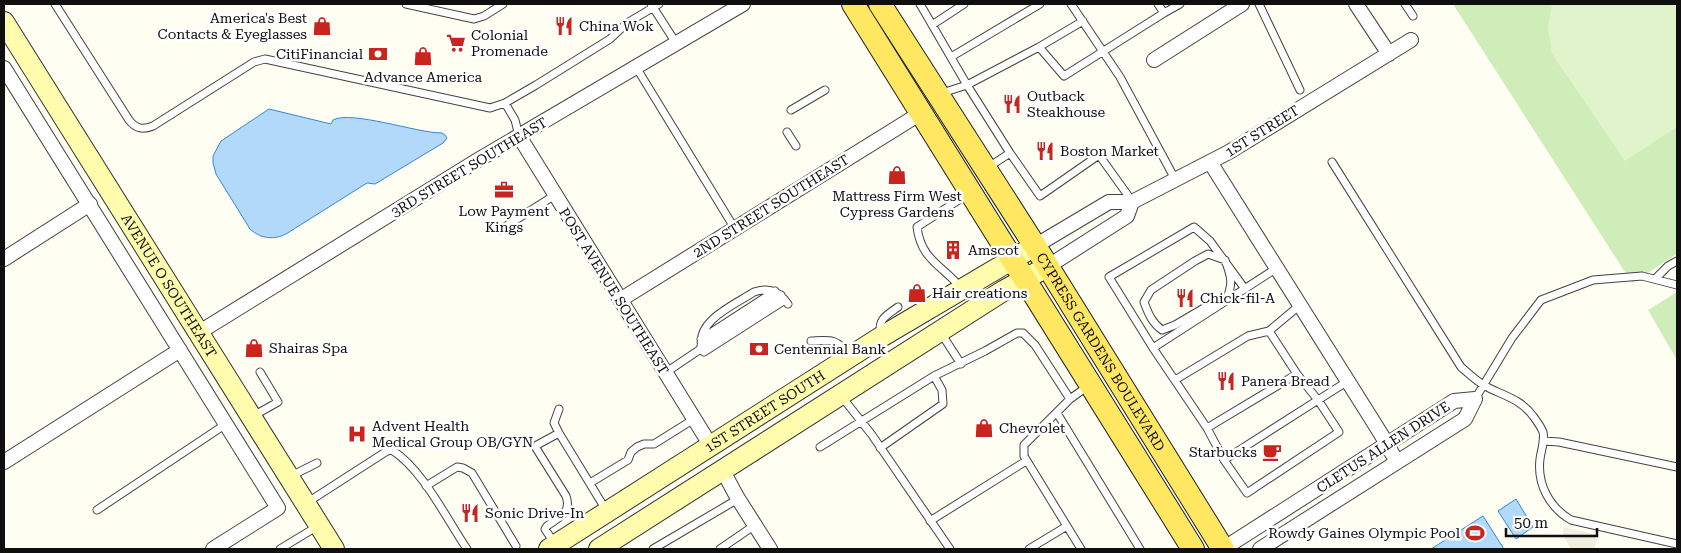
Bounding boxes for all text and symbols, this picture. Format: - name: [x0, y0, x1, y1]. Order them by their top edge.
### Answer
- place label: America's Best Contacts & Eyeglasses: [158, 10, 307, 42]
- shop icon: America's Best Contacts & Eyeglasses: [311, 15, 333, 37]
- restaurant icon: China Wok: [553, 15, 575, 37]
- place label: China Wok: [579, 18, 654, 34]
- place label: Colonial Promenade: [471, 27, 548, 59]
- supermarket icon: Colonial Promenade: [445, 32, 467, 54]
- bank icon: CitiFinancial: [367, 43, 389, 65]
- shop icon: Advance America: [412, 45, 434, 67]
- place label: CitiFinancial: [276, 46, 364, 62]
- place label: Advance America: [364, 69, 482, 85]
- place label: Outback Steakhouse: [1027, 88, 1105, 120]
- restaurant icon: Outback Steakhouse: [1001, 93, 1023, 115]
- street label: 1ST STREET: [1222, 102, 1302, 160]
- street label: 3RD STREET SOUTHEAST: [388, 114, 550, 220]
- restaurant icon: Boston Market: [1034, 140, 1056, 162]
- place label: Boston Market: [1060, 143, 1159, 159]
- street label: 2ND STREET SOUTHEAST: [690, 151, 852, 261]
- shop icon: Mattress Firm West Cypress Gardens: [886, 164, 908, 186]
- office icon: Low Payment Kings: [493, 179, 515, 201]
- place label: Mattress Firm West Cypress Gardens: [832, 188, 962, 220]
- place label: Low Payment Kings: [458, 203, 550, 235]
- street label: POST AVENUE SOUTHEAST: [556, 205, 672, 377]
- street label: AVENUE O SOUTHEAST: [118, 211, 220, 360]
- building icon: Amscot: [942, 239, 964, 261]
- place label: Amscot: [968, 242, 1019, 258]
- street label: CYPRESS GARDENS BOULEVARD: [1033, 250, 1168, 454]
- shop icon: Hair creations: [906, 282, 928, 304]
- place label: Hair creations: [932, 285, 1028, 301]
- restaurant icon: Chick-fil-A: [1174, 287, 1196, 309]
- place label: Chick-fil-A: [1200, 290, 1275, 306]
- shop icon: Shairas Spa: [243, 337, 265, 359]
- bank icon: Centennial Bank: [748, 338, 770, 360]
- place label: Shairas Spa: [269, 340, 348, 356]
- place label: Centennial Bank: [774, 341, 886, 357]
- street label: 1ST STREET SOUTH: [702, 367, 828, 456]
- restaurant icon: Panera Bread: [1215, 370, 1237, 392]
- place label: Panera Bread: [1241, 373, 1330, 389]
- street label: CLETUS ALLEN DRIVE: [1313, 398, 1453, 496]
- shop icon: Chevrolet: [973, 417, 995, 439]
- place label: Advent Health Medical Group OB/GYN: [372, 418, 533, 450]
- place label: Chevrolet: [999, 420, 1065, 436]
- hospital icon: Advent Health Medical Group OB/GYN: [346, 423, 368, 445]
- cafe icon: Starbucks: [1261, 441, 1283, 463]
- place label: Starbucks: [1189, 444, 1257, 460]
- restaurant icon: Sonic Drive-In: [459, 502, 481, 524]
- place label: Sonic Drive-In: [485, 505, 584, 521]
- scale bar: [1506, 506, 1597, 538]
- text: 50 m: [1514, 514, 1549, 532]
- sports icon: Rowdy Gaines Olympic Pool: [1464, 522, 1486, 544]
- place label: Rowdy Gaines Olympic Pool: [1268, 525, 1461, 541]

